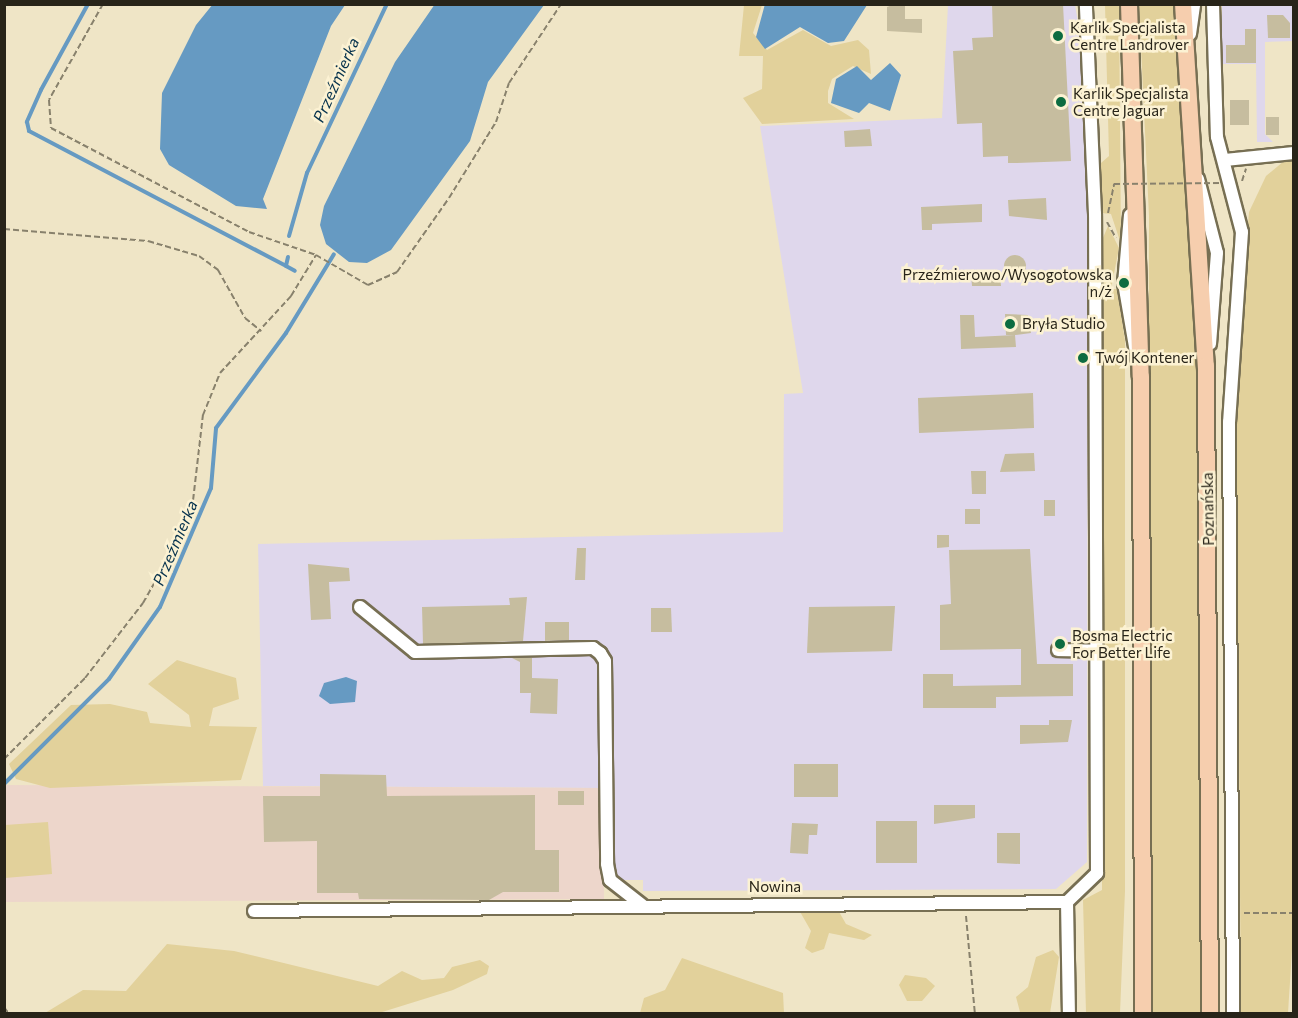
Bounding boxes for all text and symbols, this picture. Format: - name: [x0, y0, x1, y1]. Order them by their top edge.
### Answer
- place label: Karlik Specjalista Centre Landrover: [1070, 18, 1189, 53]
- marker: Karlik Specjalista Centre Landrover: [1051, 29, 1065, 43]
- water label: Przeźmierka: [309, 35, 363, 125]
- place label: Karlik Specjalista Centre Jaguar: [1073, 84, 1189, 119]
- marker: Karlik Specjalista Centre Jaguar: [1054, 95, 1068, 109]
- place label: Przeźmierowo/Wysogotowska n/ż: [903, 265, 1112, 300]
- marker: Przeźmierowo/Wysogotowska n/ż: [1117, 276, 1131, 290]
- place label: Bryła Studio: [1022, 315, 1105, 333]
- marker: Bryła Studio: [1003, 317, 1017, 331]
- place label: Twój Kontener: [1095, 349, 1195, 367]
- marker: Twój Kontener: [1076, 351, 1090, 365]
- street label: Poznańska: [1198, 472, 1218, 546]
- water label: Przeźmierka: [148, 498, 202, 588]
- place label: Bosma Electric For Better Life: [1072, 626, 1173, 661]
- marker: Bosma Electric For Better Life: [1053, 637, 1067, 651]
- street label: Nowina: [749, 878, 801, 896]

